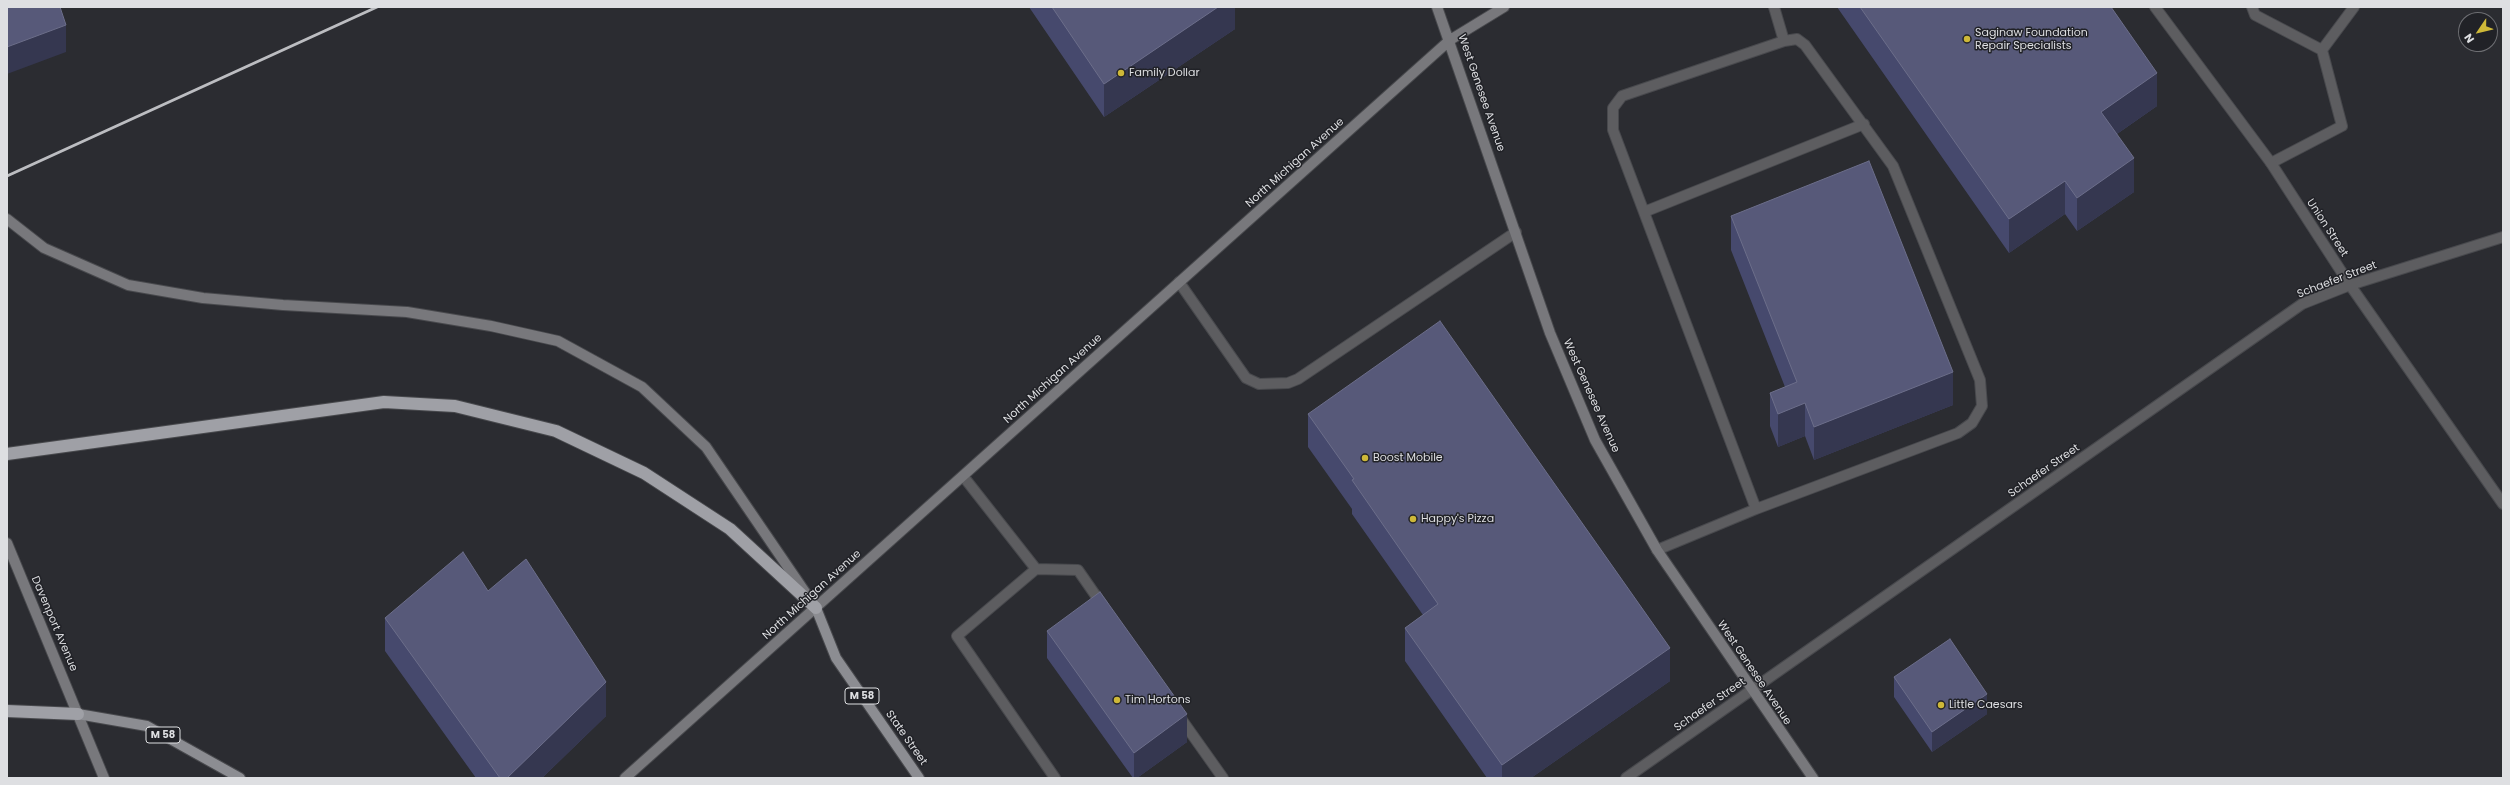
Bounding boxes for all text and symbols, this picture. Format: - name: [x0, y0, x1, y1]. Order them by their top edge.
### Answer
- north arrow: [2458, 12, 2498, 52]
- place label: Saginaw Foundation Repair Specialists: [1975, 26, 2088, 52]
- text: N: [2460, 30, 2478, 46]
- street label: West Genesee Avenue: [1455, 33, 1507, 153]
- marker: Saginaw Foundation Repair Specialists: [1962, 34, 1972, 44]
- place label: Family Dollar: [1129, 66, 1200, 80]
- marker: Family Dollar: [1116, 68, 1126, 78]
- street label: North Michigan Avenue: [1243, 115, 1347, 211]
- street label: Union Street: [2303, 197, 2351, 259]
- street label: Schaefer Street: [2295, 259, 2379, 301]
- street label: North Michigan Avenue: [1001, 331, 1105, 427]
- street label: West Genesee Avenue: [1560, 337, 1622, 455]
- street label: Schaefer Street: [2006, 441, 2082, 501]
- place label: Boost Mobile: [1373, 451, 1443, 465]
- marker: Boost Mobile: [1360, 453, 1370, 463]
- place label: Happy's Pizza: [1421, 512, 1494, 526]
- marker: Happy's Pizza: [1408, 514, 1418, 524]
- street label: North Michigan Avenue: [760, 547, 864, 643]
- street label: Davenport Avenue: [28, 574, 80, 674]
- street label: West Genesee Avenue: [1714, 618, 1794, 728]
- street label: Schaefer Street: [1672, 675, 1748, 735]
- road number: M 58: [845, 688, 879, 704]
- place label: Tim Hortons: [1125, 693, 1191, 707]
- marker: Tim Hortons: [1112, 695, 1122, 705]
- place label: Little Caesars: [1949, 698, 2023, 712]
- marker: Little Caesars: [1936, 700, 1946, 710]
- street label: State Street: [882, 708, 930, 768]
- road number: M 58: [146, 727, 180, 743]

